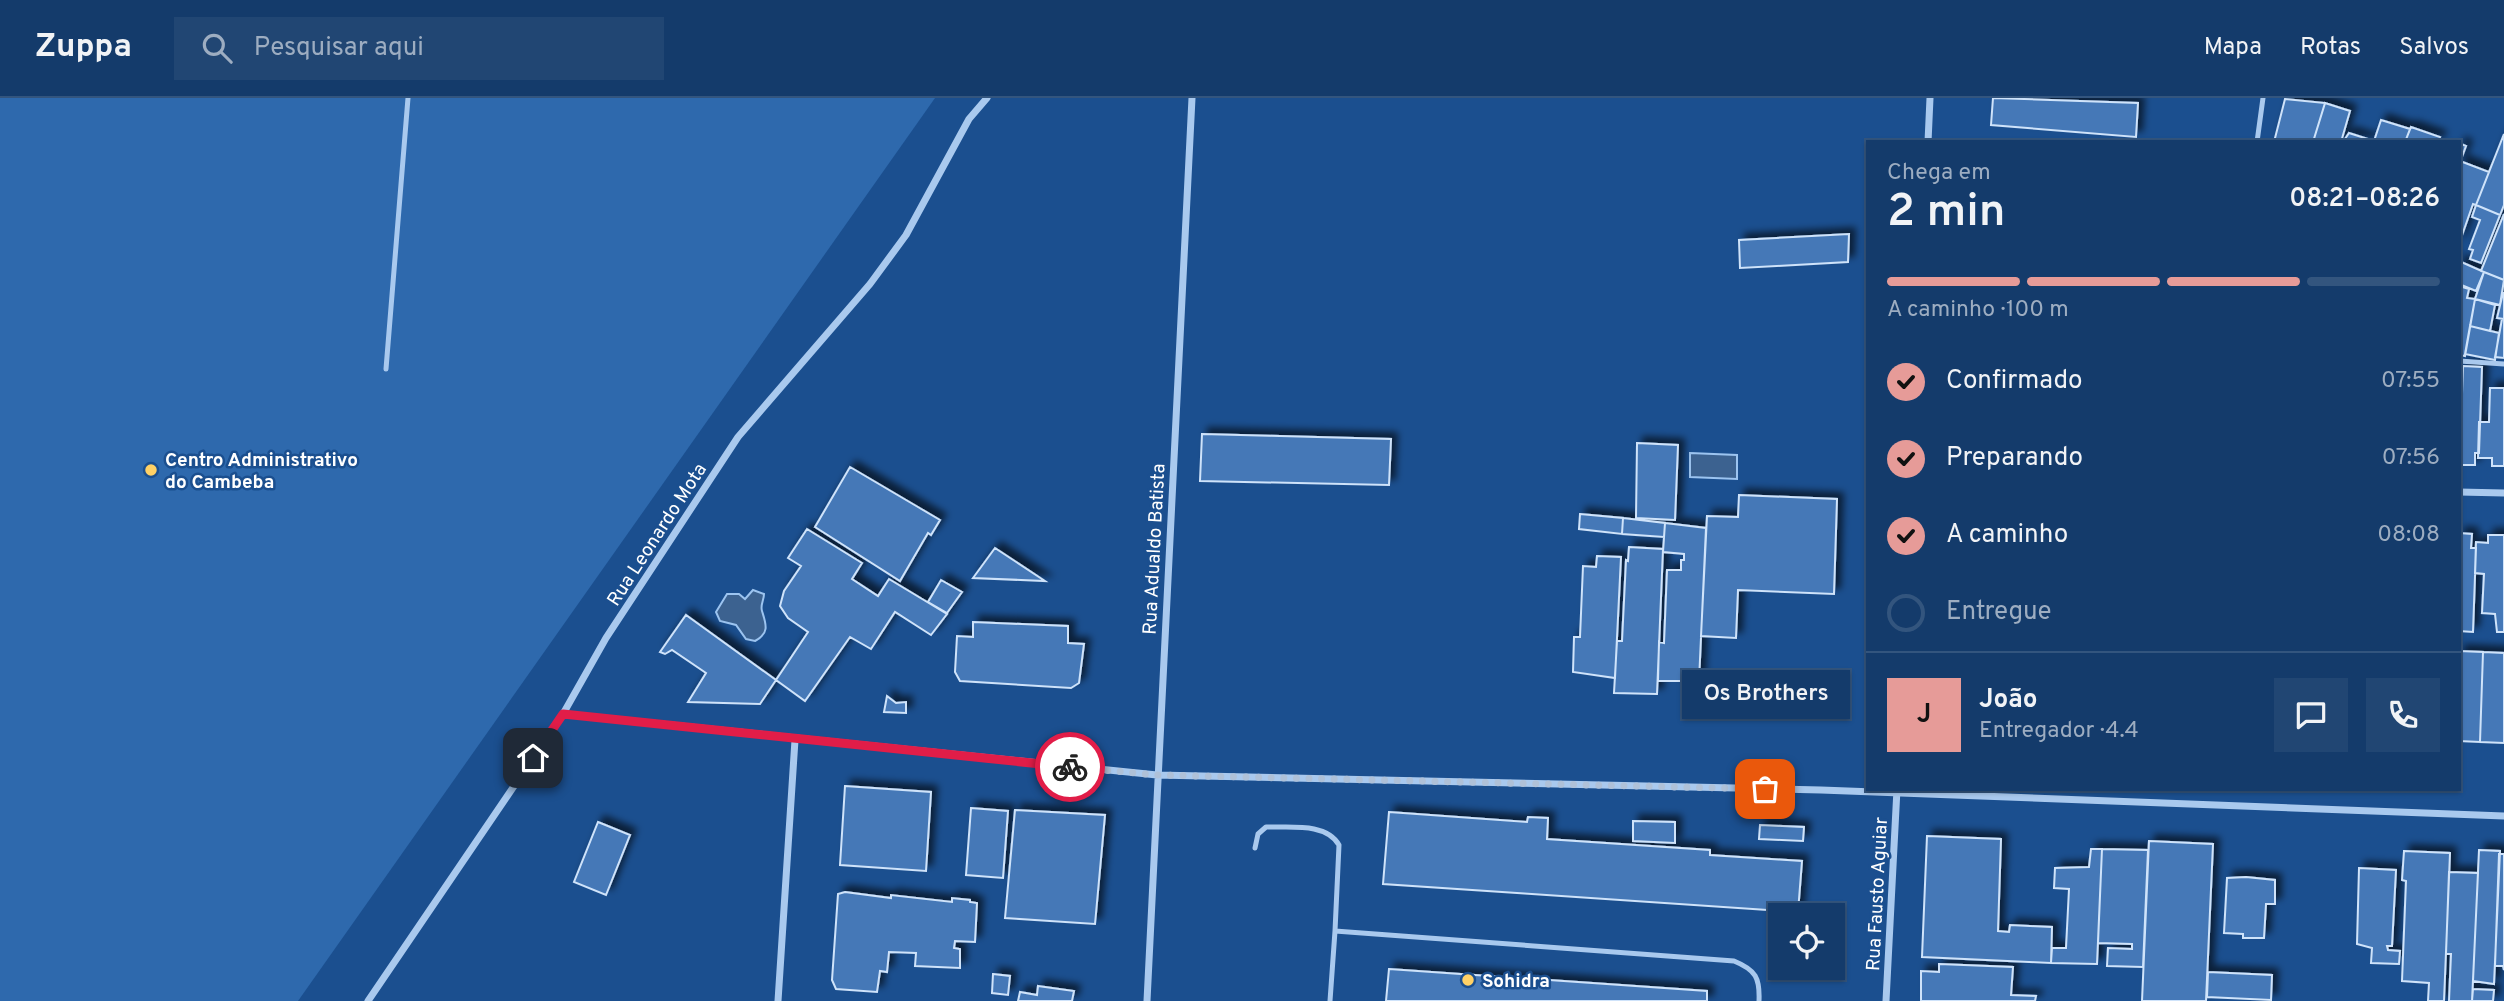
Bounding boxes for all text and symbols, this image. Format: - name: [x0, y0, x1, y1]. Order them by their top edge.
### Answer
- search box: [174, 17, 664, 80]
- text: Zuppa: [35, 27, 132, 69]
- icon: search: [198, 29, 236, 67]
- text: Pesquisar aqui: [254, 32, 424, 65]
- text: Mapa: [2204, 33, 2262, 63]
- text: Rotas: [2300, 33, 2361, 63]
- text: Salvos: [2399, 33, 2469, 63]
- text: Chega em: [1887, 159, 1991, 188]
- text: 08:21–08:26: [2289, 183, 2440, 216]
- text: 2 min: [1887, 184, 2006, 243]
- text: A caminho · 100 m: [1887, 296, 2069, 325]
- icon: check: [1887, 363, 1925, 401]
- text: Confirmado: [1946, 365, 2083, 398]
- text: 07:55: [2381, 367, 2440, 396]
- icon: check: [1887, 440, 1925, 478]
- text: Preparando: [1946, 442, 2083, 475]
- text: 07:56: [2382, 444, 2440, 473]
- place label: Centro Administrativo do Cambeba: [165, 449, 358, 495]
- street label: Rua Leonardo Mota: [602, 459, 713, 611]
- marker: Centro Administrativo do Cambeba: [143, 462, 159, 478]
- street label: Rua Adualdo Batista: [1139, 463, 1171, 635]
- icon: check: [1887, 517, 1925, 555]
- text: A caminho: [1946, 519, 2068, 552]
- text: 08:08: [2377, 521, 2440, 550]
- text: Entregue: [1946, 596, 2052, 629]
- callout: Os Brothers: [1681, 670, 1849, 719]
- button: chat: [2274, 678, 2348, 752]
- button: phone: [2366, 678, 2440, 752]
- text: Os Brothers: [1703, 680, 1829, 709]
- text: João: [1979, 684, 2037, 717]
- text: J: [1917, 699, 1931, 732]
- text: Entregador · 4.4: [1979, 717, 2139, 746]
- pin: [503, 728, 563, 788]
- courier: [1035, 732, 1105, 802]
- icon: home: [514, 739, 552, 777]
- icon: bike: [1051, 748, 1089, 786]
- pin: [1735, 759, 1795, 819]
- icon: bag: [1746, 770, 1784, 808]
- street label: Rua Fausto Aguiar: [1862, 816, 1894, 972]
- map controls: [1768, 903, 1845, 980]
- button: locate: [1768, 903, 1845, 980]
- place label: Sohidra: [1482, 970, 1550, 994]
- marker: Sohidra: [1460, 972, 1476, 988]

